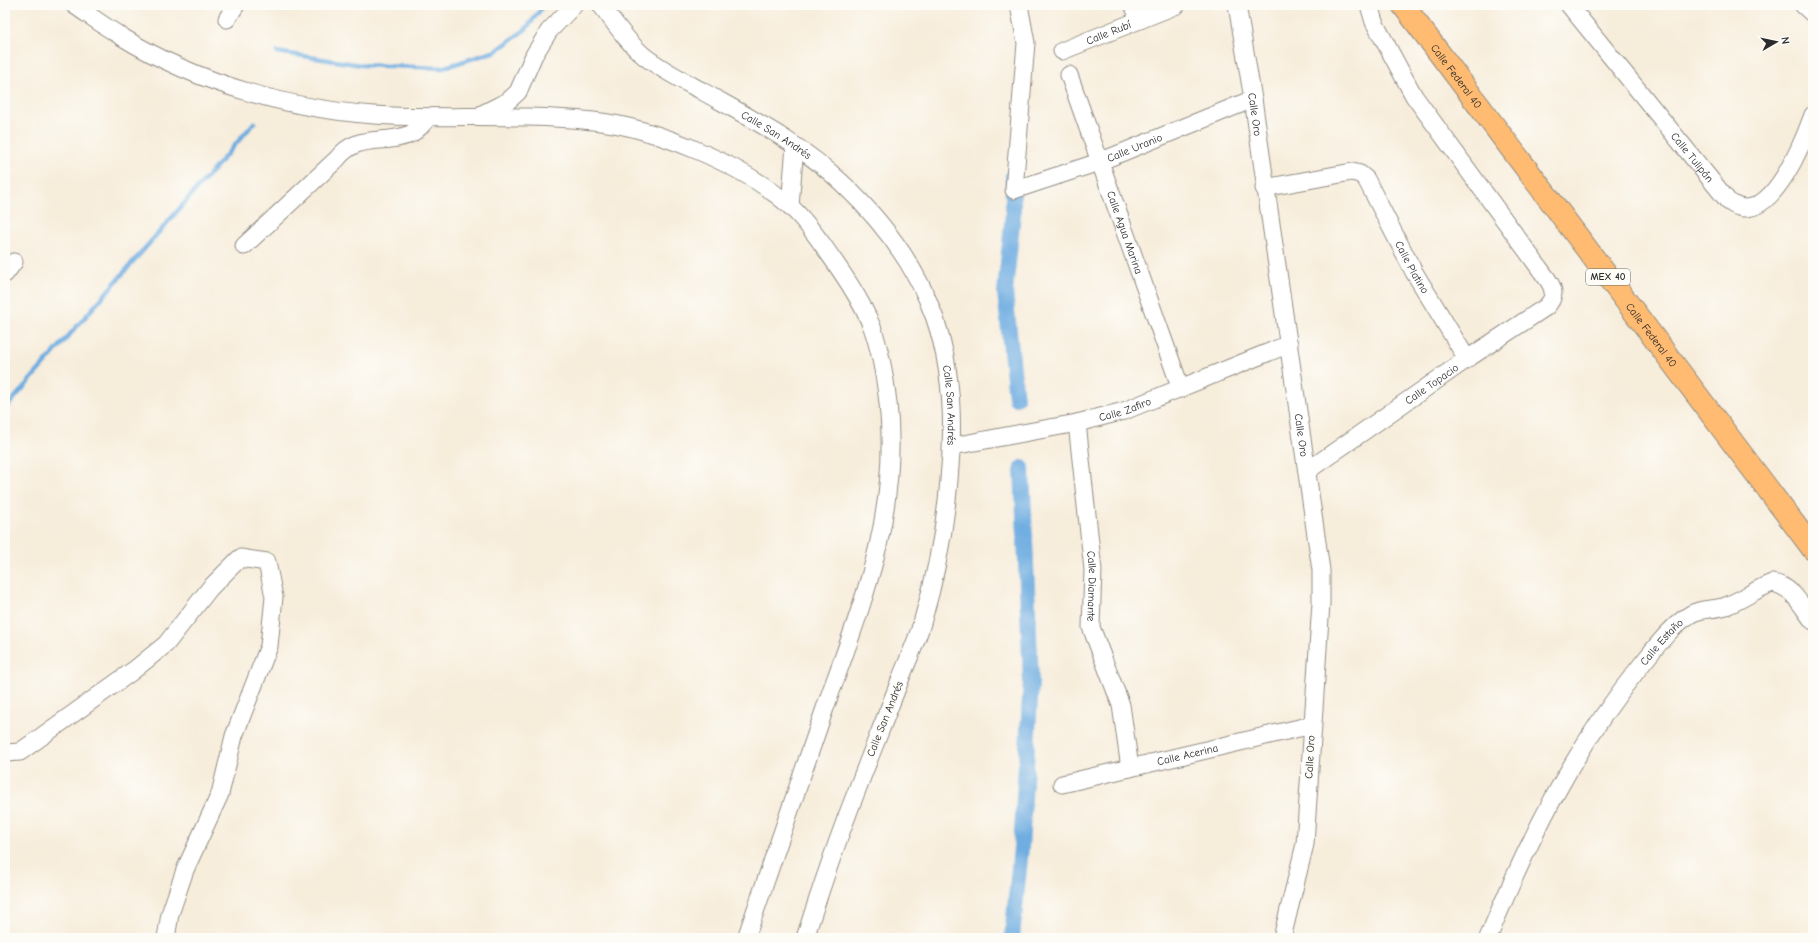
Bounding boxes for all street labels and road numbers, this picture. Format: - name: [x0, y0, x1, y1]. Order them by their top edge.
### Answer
- street label: Calle Rubí: [1084, 17, 1133, 47]
- street label: Calle Federal 40: [1428, 41, 1485, 111]
- street label: Calle Oro: [1246, 92, 1265, 137]
- street label: Calle San Andrés: [739, 108, 814, 162]
- street label: Calle Uranio: [1105, 130, 1164, 165]
- street label: Calle Tulipán: [1668, 130, 1717, 185]
- street label: Calle Agua Marina: [1104, 189, 1146, 276]
- street label: Calle Platino: [1392, 239, 1432, 296]
- road number: MEX 40: [1586, 269, 1630, 285]
- street label: Calle Federal 40: [1623, 300, 1680, 370]
- street label: Calle Topacio: [1402, 361, 1461, 407]
- street label: Calle San Andrés: [940, 364, 958, 446]
- street label: Calle Zafiro: [1097, 394, 1153, 424]
- street label: Calle Oro: [1292, 413, 1311, 458]
- street label: Calle Diamante: [1084, 550, 1100, 622]
- street label: Calle Estaño: [1637, 616, 1686, 668]
- street label: Calle San Andrés: [864, 679, 906, 759]
- street label: Calle Oro: [1302, 735, 1318, 779]
- street label: Calle Acerina: [1156, 741, 1219, 768]

